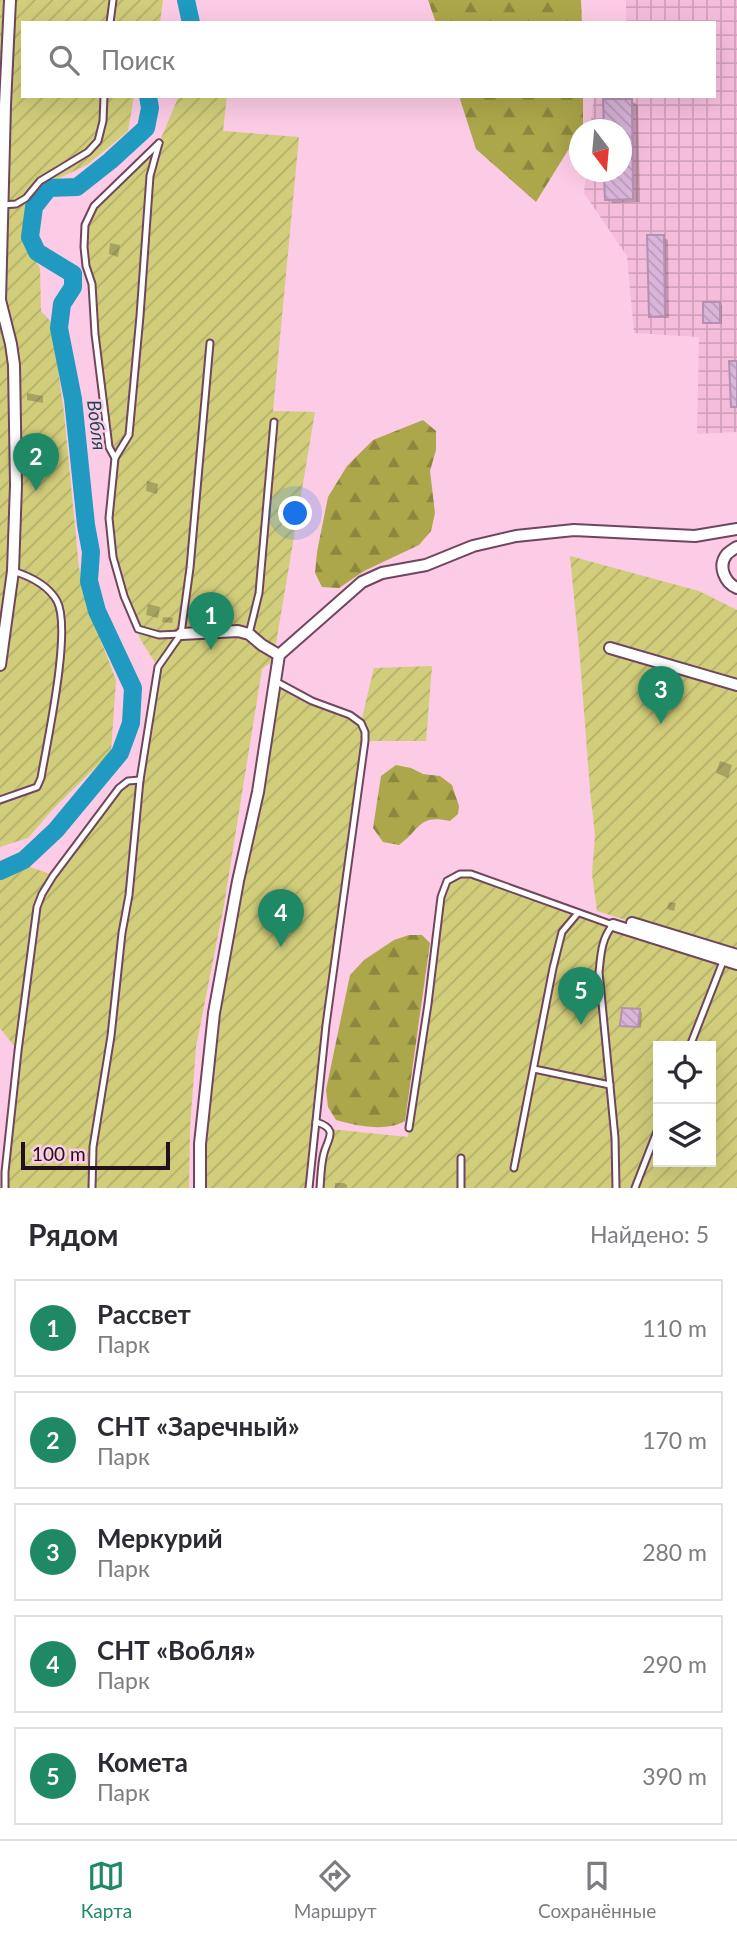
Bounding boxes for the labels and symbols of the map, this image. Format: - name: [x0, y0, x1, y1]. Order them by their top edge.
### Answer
- north arrow: [569, 119, 632, 182]
- water label: Вобля: [83, 398, 112, 451]
- pin: 2: [13, 433, 59, 491]
- your location: [278, 496, 312, 530]
- pin: 1: [188, 592, 234, 650]
- pin: 3: [638, 666, 684, 724]
- pin: 4: [258, 889, 304, 947]
- pin: 5: [558, 967, 604, 1025]
- scale bar: [21, 1139, 170, 1171]

